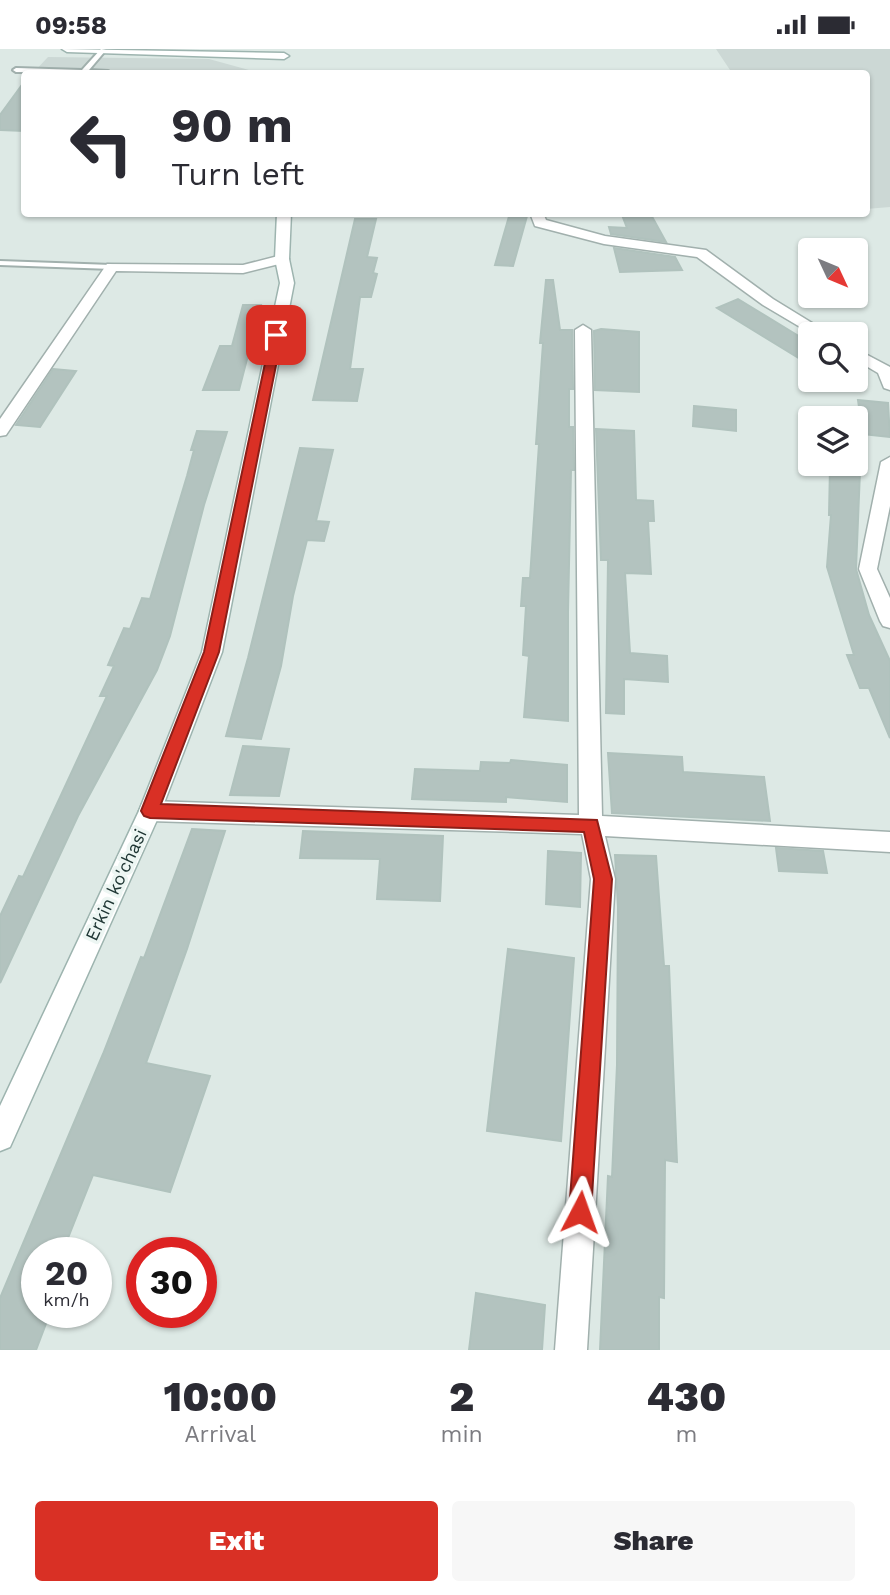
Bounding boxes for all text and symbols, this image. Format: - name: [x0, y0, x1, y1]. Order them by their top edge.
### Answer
- text: 09:58: [35, 10, 107, 40]
- text: 90 m: [171, 96, 293, 154]
- icon: left: [56, 98, 147, 189]
- text: Turn left: [171, 155, 304, 193]
- north arrow: [798, 238, 868, 308]
- map controls: [798, 238, 868, 476]
- pin: [246, 305, 306, 365]
- icon: arrive: [257, 316, 295, 354]
- button: search: [798, 322, 868, 392]
- button: layers: [798, 406, 868, 476]
- street label: Erkin ko'chasi: [80, 826, 151, 944]
- position arrow: [543, 1175, 617, 1249]
- speed limit sign: 30: [126, 1237, 217, 1328]
- text: 20: [45, 1252, 88, 1294]
- text: km/h: [43, 1289, 90, 1310]
- text: 10:00: [164, 1372, 277, 1421]
- text: 2: [449, 1372, 474, 1421]
- text: 430: [646, 1372, 726, 1421]
- text: Arrival: [184, 1421, 256, 1448]
- text: min: [441, 1421, 483, 1448]
- text: m: [675, 1421, 697, 1448]
- button: Exit: [35, 1501, 438, 1581]
- button: Share: [452, 1501, 855, 1581]

